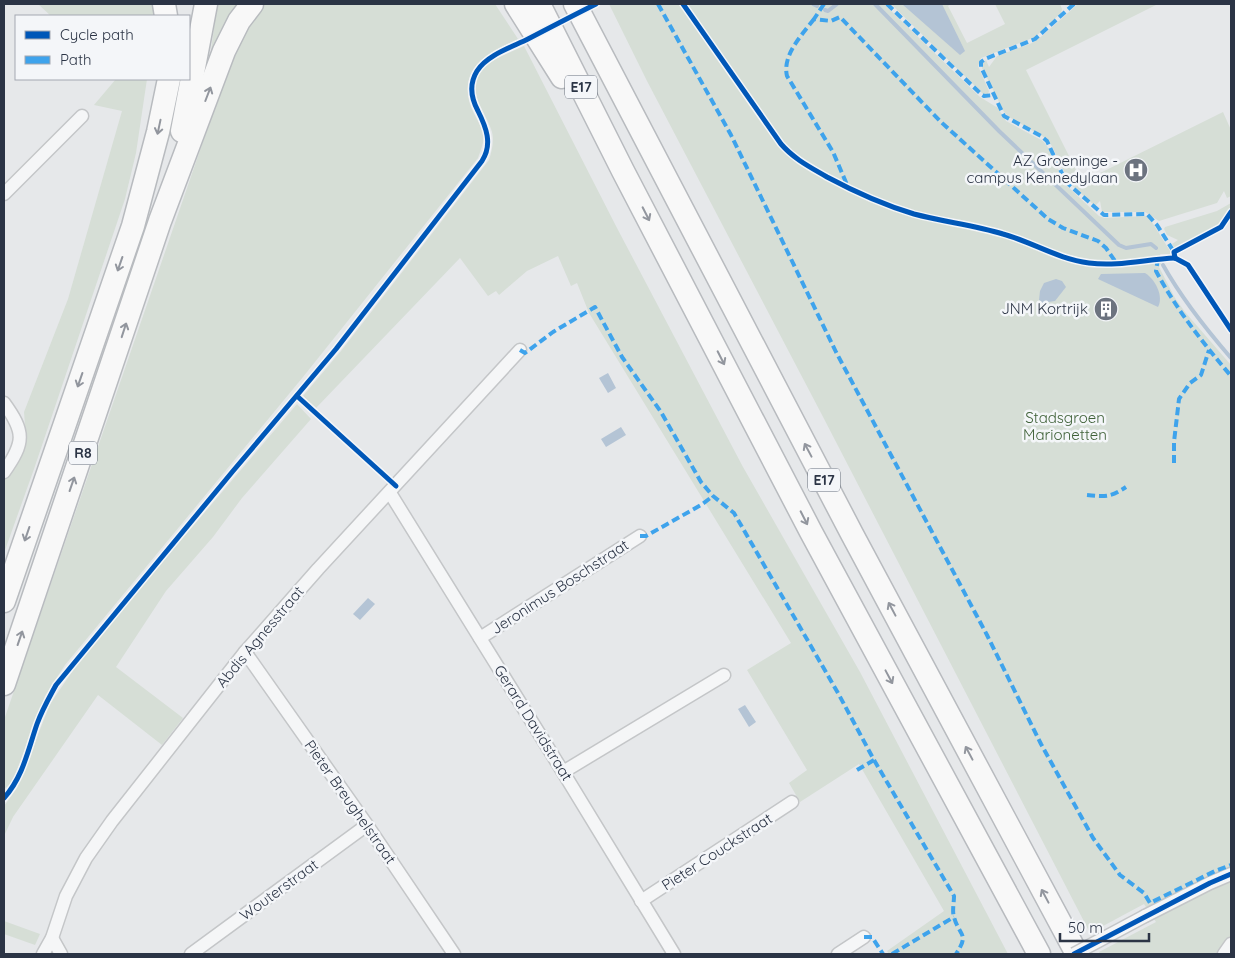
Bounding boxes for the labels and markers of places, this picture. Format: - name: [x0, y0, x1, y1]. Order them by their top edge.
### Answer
- place label: AZ Groeninge - campus Kennedylaan: [967, 151, 1118, 187]
- hospital icon: AZ Groeninge - campus Kennedylaan: [1123, 157, 1149, 183]
- building icon: JNM Kortrijk: [1093, 296, 1119, 322]
- place label: JNM Kortrijk: [1001, 299, 1088, 318]

